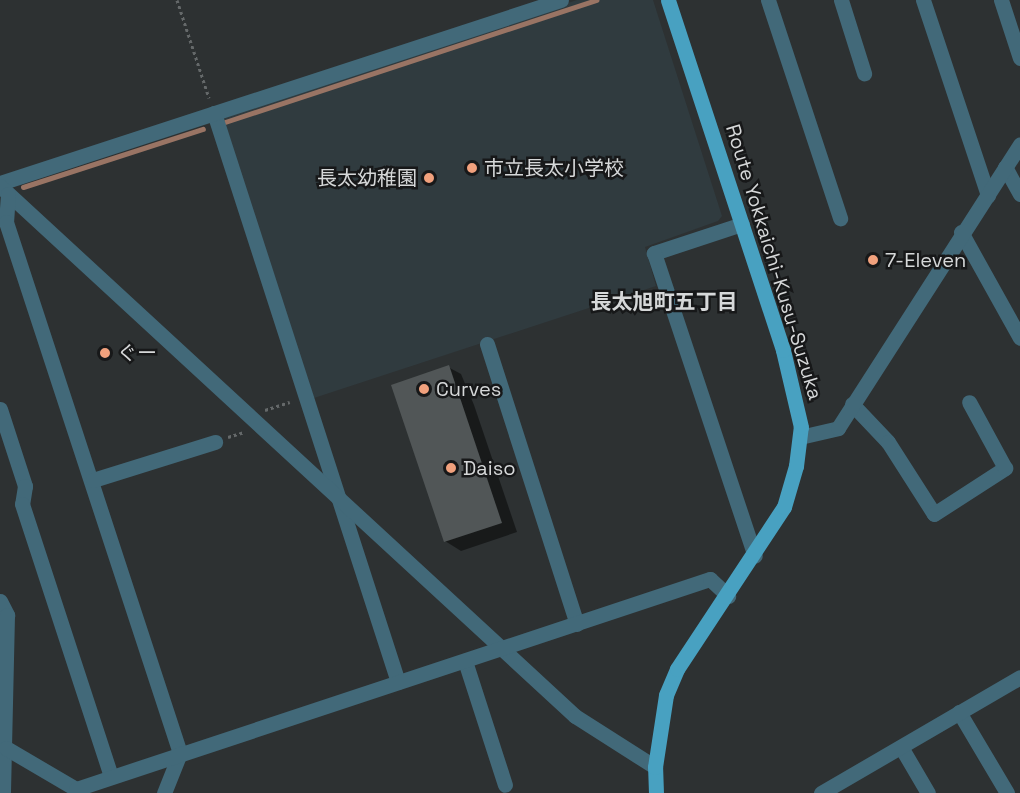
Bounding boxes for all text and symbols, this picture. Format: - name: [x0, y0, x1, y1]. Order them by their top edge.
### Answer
- street label: Route Yokkaichi-Kusu-Suzuka: [721, 121, 827, 403]
- place label: 市立長太小学校: [484, 156, 624, 180]
- marker: 市立長太小学校: [465, 161, 479, 175]
- place label: 長太幼稚園: [317, 166, 417, 190]
- marker: 長太幼稚園: [422, 171, 436, 185]
- place label: 7-Eleven: [885, 248, 966, 272]
- marker: 7-Eleven: [866, 253, 880, 267]
- district label: 長太旭町五丁目: [591, 289, 737, 315]
- place label: ぐー: [117, 341, 157, 365]
- marker: ぐー: [98, 346, 112, 360]
- place label: Curves: [436, 377, 501, 401]
- marker: Curves: [417, 382, 431, 396]
- place label: Daiso: [463, 456, 516, 480]
- marker: Daiso: [444, 461, 458, 475]

